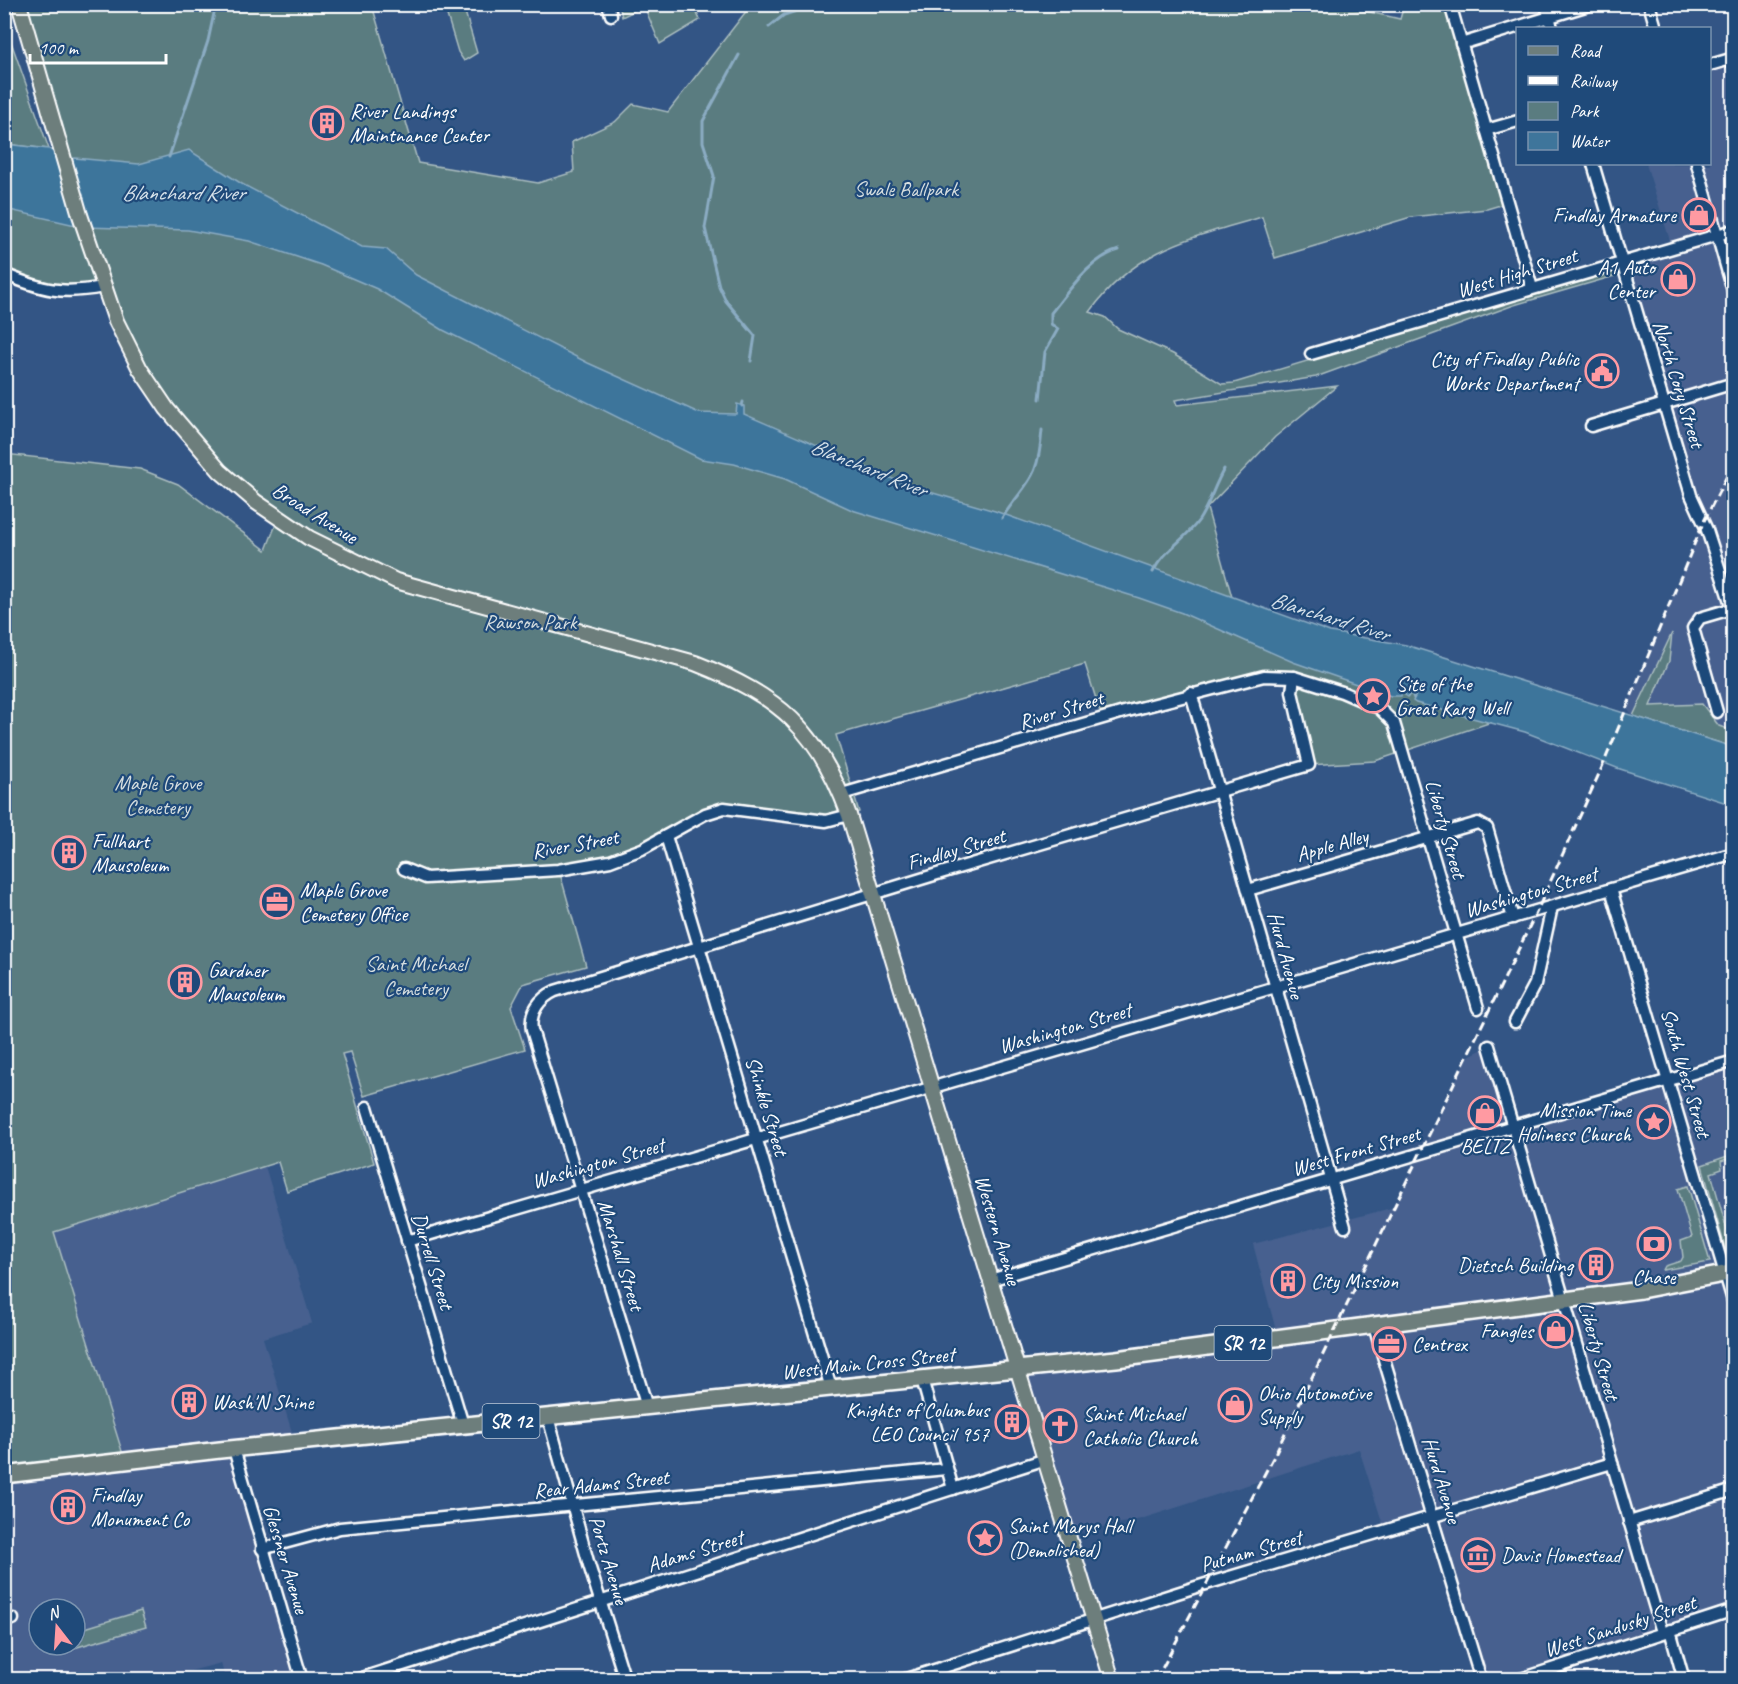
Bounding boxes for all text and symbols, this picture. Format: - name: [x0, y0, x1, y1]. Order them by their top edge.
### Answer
- scale bar: [30, 27, 166, 65]
- legend: [1516, 27, 1711, 165]
- text: 100 m: [39, 37, 80, 59]
- text: Road: [1570, 40, 1603, 62]
- text: Railway: [1570, 70, 1618, 92]
- place label: River Landings Maintnance Center: [350, 98, 490, 148]
- text: Park: [1570, 100, 1600, 122]
- building icon: River Landings Maintnance Center: [309, 105, 345, 141]
- text: Water: [1570, 130, 1611, 152]
- park label: Swale Ballpark: [854, 176, 960, 202]
- water label: Blanchard River: [122, 179, 247, 207]
- shop icon: Findlay Armature: [1681, 197, 1717, 233]
- place label: Findlay Armature: [1553, 202, 1677, 228]
- street label: West High Street: [1454, 242, 1582, 304]
- place label: A1 Auto Center: [1597, 254, 1658, 304]
- shop icon: A1 Auto Center: [1660, 261, 1696, 297]
- street label: North Cory Street: [1647, 317, 1711, 453]
- place label: City of Findlay Public Works Department: [1430, 346, 1582, 396]
- public building icon: City of Findlay Public Works Department: [1584, 353, 1620, 389]
- water label: Blanchard River: [807, 432, 933, 505]
- street label: Broad Avenue: [267, 477, 364, 550]
- water label: Blanchard River: [1267, 586, 1395, 649]
- park label: Rawson Park: [484, 609, 578, 635]
- place label: Site of the Great Karg Well: [1396, 671, 1512, 721]
- place icon: Site of the Great Karg Well: [1355, 678, 1391, 714]
- street label: River Street: [1016, 684, 1108, 735]
- park label: Maple Grove Cemetery: [115, 770, 204, 820]
- street label: Liberty Street: [1420, 777, 1473, 883]
- street label: Findlay Street: [904, 822, 1010, 875]
- street label: Apple Alley: [1293, 822, 1373, 868]
- street label: River Street: [530, 823, 622, 864]
- place label: Fullhart Mausoleum: [92, 828, 170, 878]
- building icon: Fullhart Mausoleum: [51, 835, 87, 871]
- street label: Washington Street: [1462, 860, 1603, 923]
- place label: Maple Grove Cemetery Office: [300, 877, 409, 927]
- office icon: Maple Grove Cemetery Office: [259, 884, 295, 920]
- street label: Hurd Avenue: [1262, 909, 1311, 1003]
- park label: Saint Michael Cemetery: [366, 951, 470, 1001]
- place label: Gardner Mausoleum: [208, 957, 286, 1007]
- building icon: Gardner Mausoleum: [167, 964, 203, 1000]
- street label: Washington Street: [996, 996, 1137, 1059]
- street label: South West Street: [1655, 1006, 1717, 1142]
- street label: Shinkle Street: [740, 1053, 795, 1161]
- shop icon: BELTZ: [1467, 1095, 1503, 1131]
- place label: Mission Time Holiness Church: [1517, 1097, 1632, 1147]
- place icon: Mission Time Holiness Church: [1636, 1104, 1672, 1140]
- street label: West Front Street: [1289, 1120, 1425, 1182]
- street label: Washington Street: [529, 1131, 670, 1194]
- place label: BELTZ: [1460, 1133, 1513, 1159]
- street label: Western Avenue: [969, 1172, 1027, 1289]
- street label: Marshall Street: [592, 1196, 651, 1315]
- street label: Durrell Street: [406, 1210, 461, 1314]
- bank icon: Chase: [1636, 1226, 1672, 1262]
- building icon: Dietsch Building: [1578, 1247, 1614, 1283]
- place label: Dietsch Building: [1458, 1252, 1575, 1278]
- building icon: City Mission: [1270, 1263, 1306, 1299]
- place label: Chase: [1633, 1264, 1677, 1290]
- place label: City Mission: [1311, 1268, 1399, 1294]
- street label: Liberty Street: [1573, 1299, 1626, 1405]
- shop icon: Fangles: [1538, 1313, 1574, 1349]
- place label: Fangles: [1480, 1318, 1535, 1344]
- road number: SR 12: [1214, 1326, 1272, 1360]
- office icon: Centrex: [1371, 1326, 1407, 1362]
- place label: Centrex: [1412, 1331, 1469, 1357]
- street label: West Main Cross Street: [780, 1341, 959, 1385]
- place label: Ohio Automotive Supply: [1258, 1380, 1373, 1430]
- building icon: Wash'N Shine: [171, 1384, 207, 1420]
- shop icon: Ohio Automotive Supply: [1217, 1387, 1253, 1423]
- place label: Wash'N Shine: [212, 1389, 314, 1415]
- place label: Knights of Columbus LEO Council 957: [846, 1397, 991, 1447]
- place label: Saint Michael Catholic Church: [1083, 1401, 1199, 1451]
- road number: SR 12: [482, 1404, 540, 1438]
- building icon: Knights of Columbus LEO Council 957: [994, 1404, 1030, 1440]
- church icon: Saint Michael Catholic Church: [1042, 1408, 1078, 1444]
- street label: Hurd Avenue: [1417, 1434, 1468, 1528]
- street label: Rear Adams Street: [532, 1464, 672, 1504]
- place label: Findlay Monument Co: [91, 1482, 191, 1532]
- building icon: Findlay Monument Co: [50, 1489, 86, 1525]
- street label: Glessner Avenue: [257, 1502, 315, 1618]
- street label: Portz Avenue: [583, 1513, 635, 1608]
- place label: Saint Marys Hall (Demolished): [1008, 1513, 1135, 1563]
- place icon: Saint Marys Hall (Demolished): [967, 1520, 1003, 1556]
- street label: Adams Street: [644, 1523, 749, 1578]
- street label: Putnam Street: [1197, 1523, 1308, 1578]
- museum icon: Davis Homestead: [1460, 1537, 1496, 1573]
- place label: Davis Homestead: [1501, 1542, 1623, 1568]
- street label: West Sandusky Street: [1541, 1589, 1701, 1663]
- north arrow: [27, 1597, 87, 1657]
- text: N: [45, 1602, 64, 1625]

